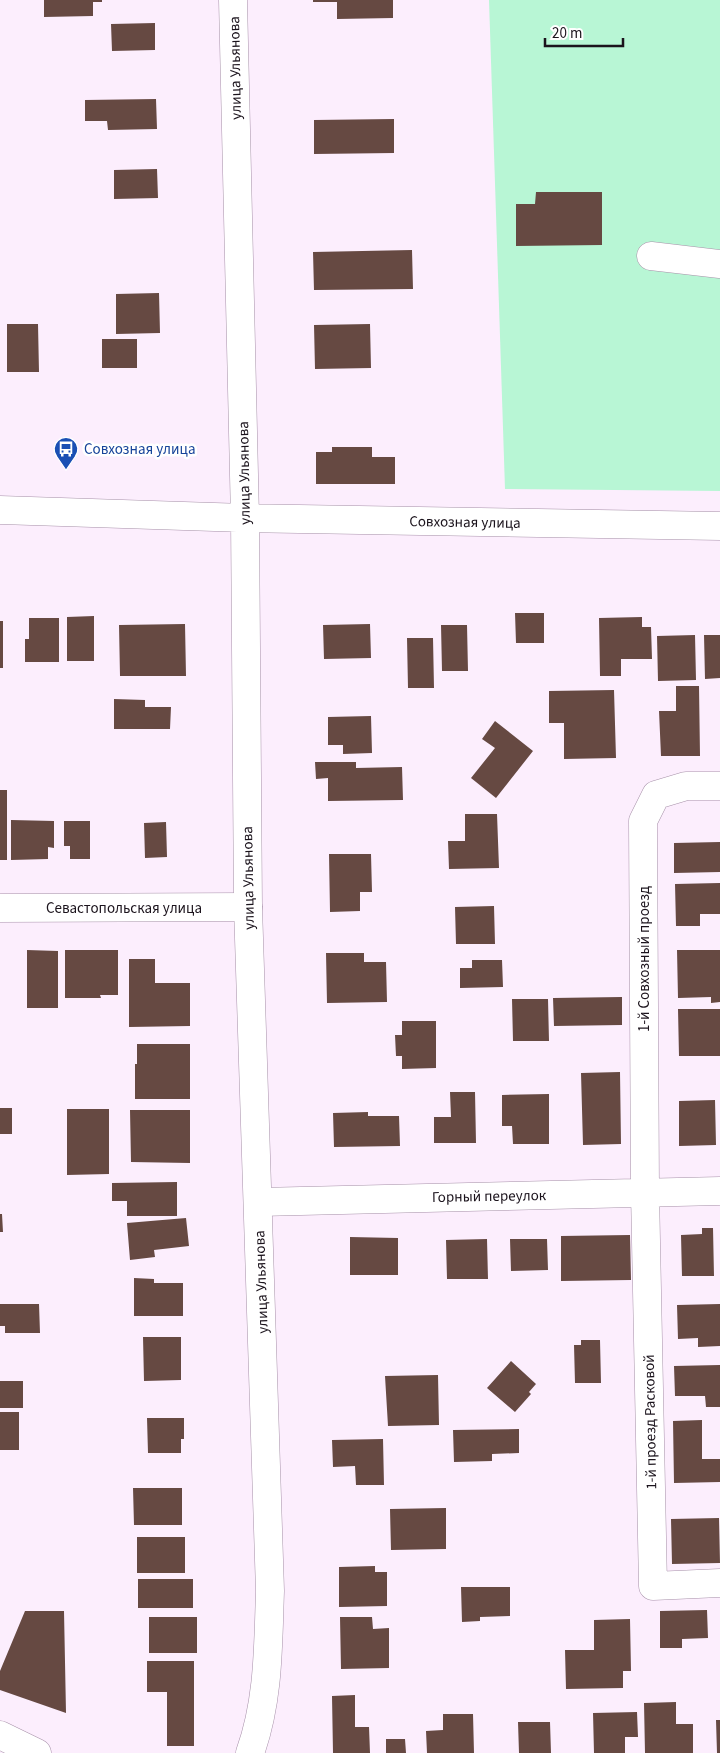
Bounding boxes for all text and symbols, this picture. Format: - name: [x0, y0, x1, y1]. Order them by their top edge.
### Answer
- scale bar: [545, 15, 622, 47]
- street label: улица Ульянова: [224, 16, 247, 120]
- text: 20 m: [552, 23, 582, 44]
- street label: улица Ульянова: [233, 421, 256, 525]
- bus stop icon: Совхозная улица: [53, 436, 79, 470]
- place label: Совхозная улица: [84, 439, 196, 460]
- street label: Совхозная улица: [409, 511, 521, 534]
- street label: улица Ульянова: [237, 826, 260, 930]
- street label: 1-й Совхозный проезд: [634, 886, 655, 1032]
- street label: Севастопольская улица: [46, 898, 202, 919]
- street label: Горный переулок: [432, 1185, 547, 1208]
- street label: улица Ульянова: [249, 1230, 274, 1334]
- street label: 1-й проезд Расковой: [639, 1354, 662, 1490]

